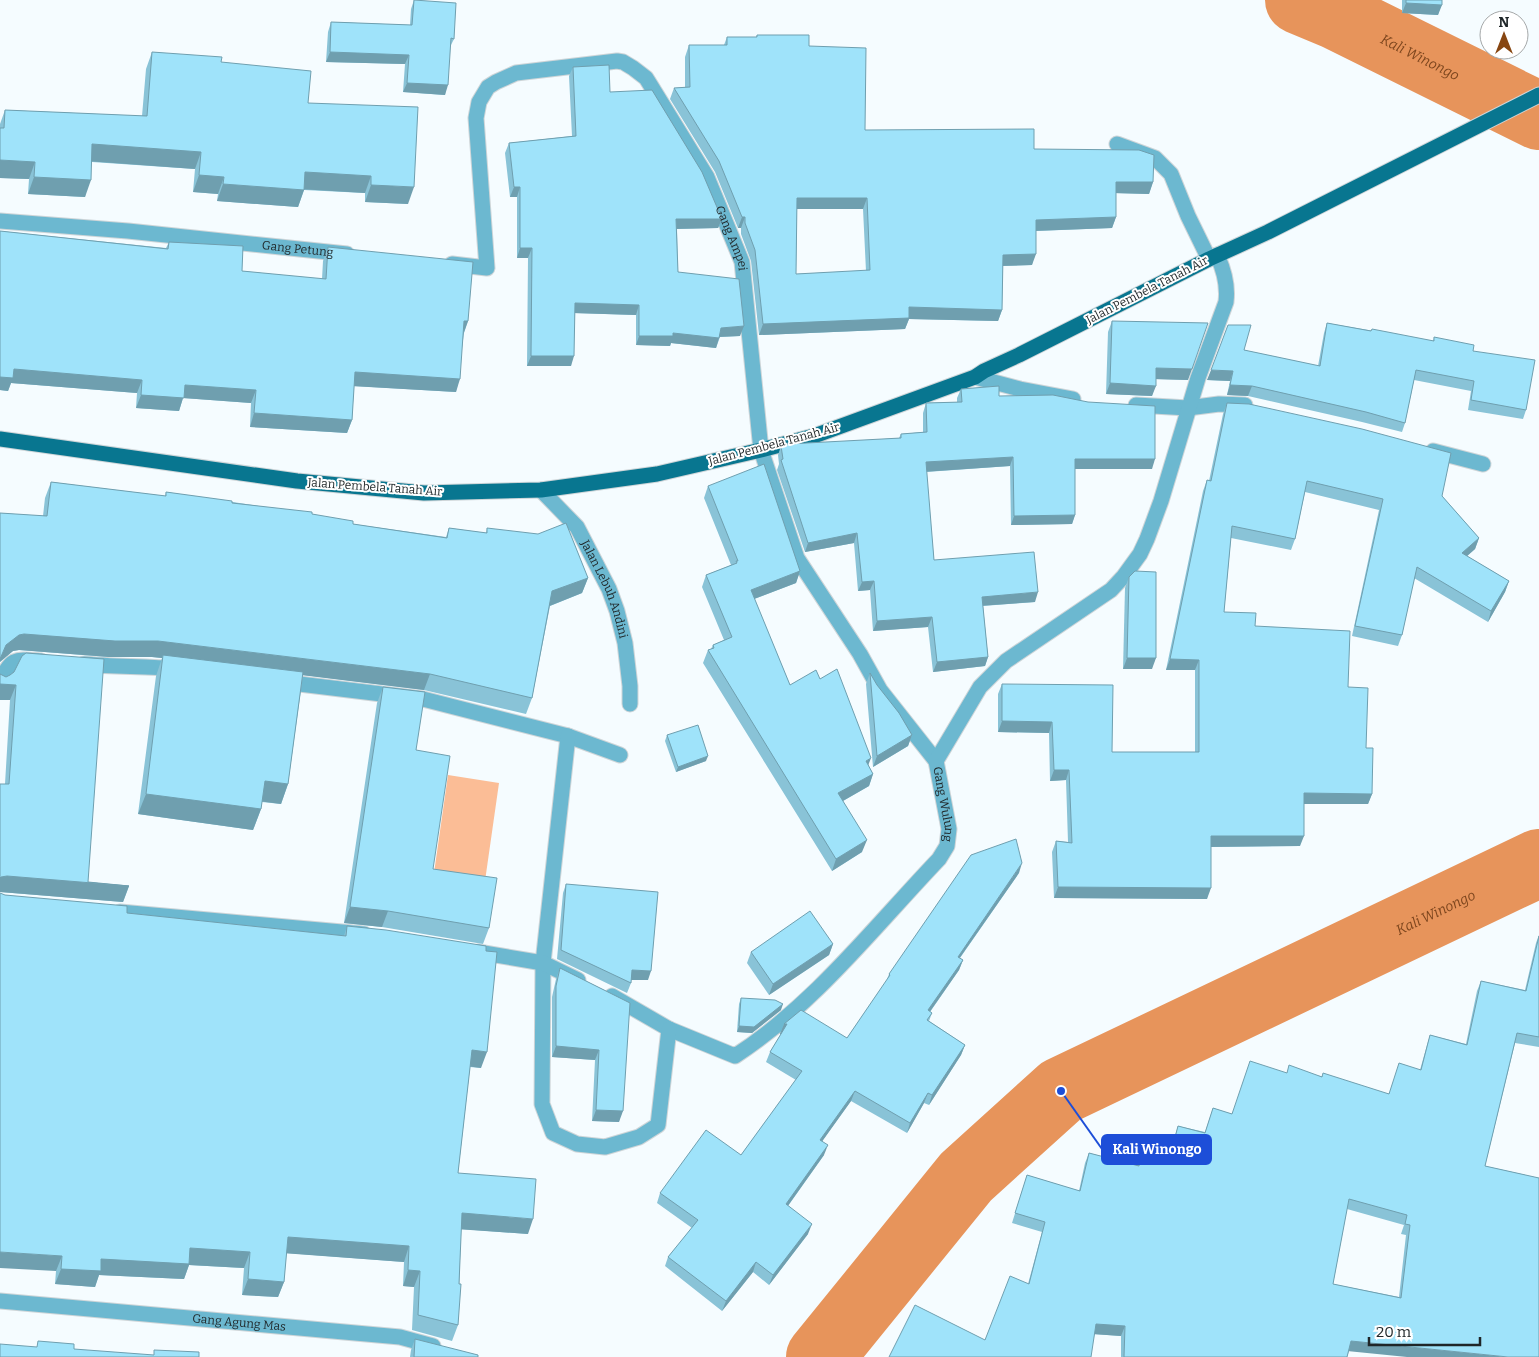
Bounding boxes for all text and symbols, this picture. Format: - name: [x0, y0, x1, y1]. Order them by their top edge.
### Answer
- north arrow: [1479, 10, 1529, 60]
- text: N: [1499, 14, 1510, 31]
- water label: Kali Winongo: [1378, 31, 1463, 84]
- street label: Gang Ampei: [713, 204, 750, 272]
- street label: Gang Petung: [261, 238, 334, 260]
- street label: Jalan Pembela Tanah Air: [1083, 253, 1211, 327]
- street label: Jalan Pembela Tanah Air: [706, 420, 842, 468]
- street label: Jalan Pembela Tanah Air: [306, 475, 443, 499]
- street label: Jalan Lebuh Andini: [578, 537, 631, 640]
- street label: Gang Wulung: [930, 765, 956, 843]
- water label: Kali Winongo: [1393, 886, 1478, 938]
- callout: Kali Winongo: [1102, 1135, 1211, 1164]
- text: Kali Winongo: [1112, 1141, 1202, 1158]
- street label: Gang Agung Mas: [192, 1311, 287, 1334]
- scale bar: [1369, 1314, 1480, 1346]
- text: 20 m: [1376, 1323, 1412, 1341]

